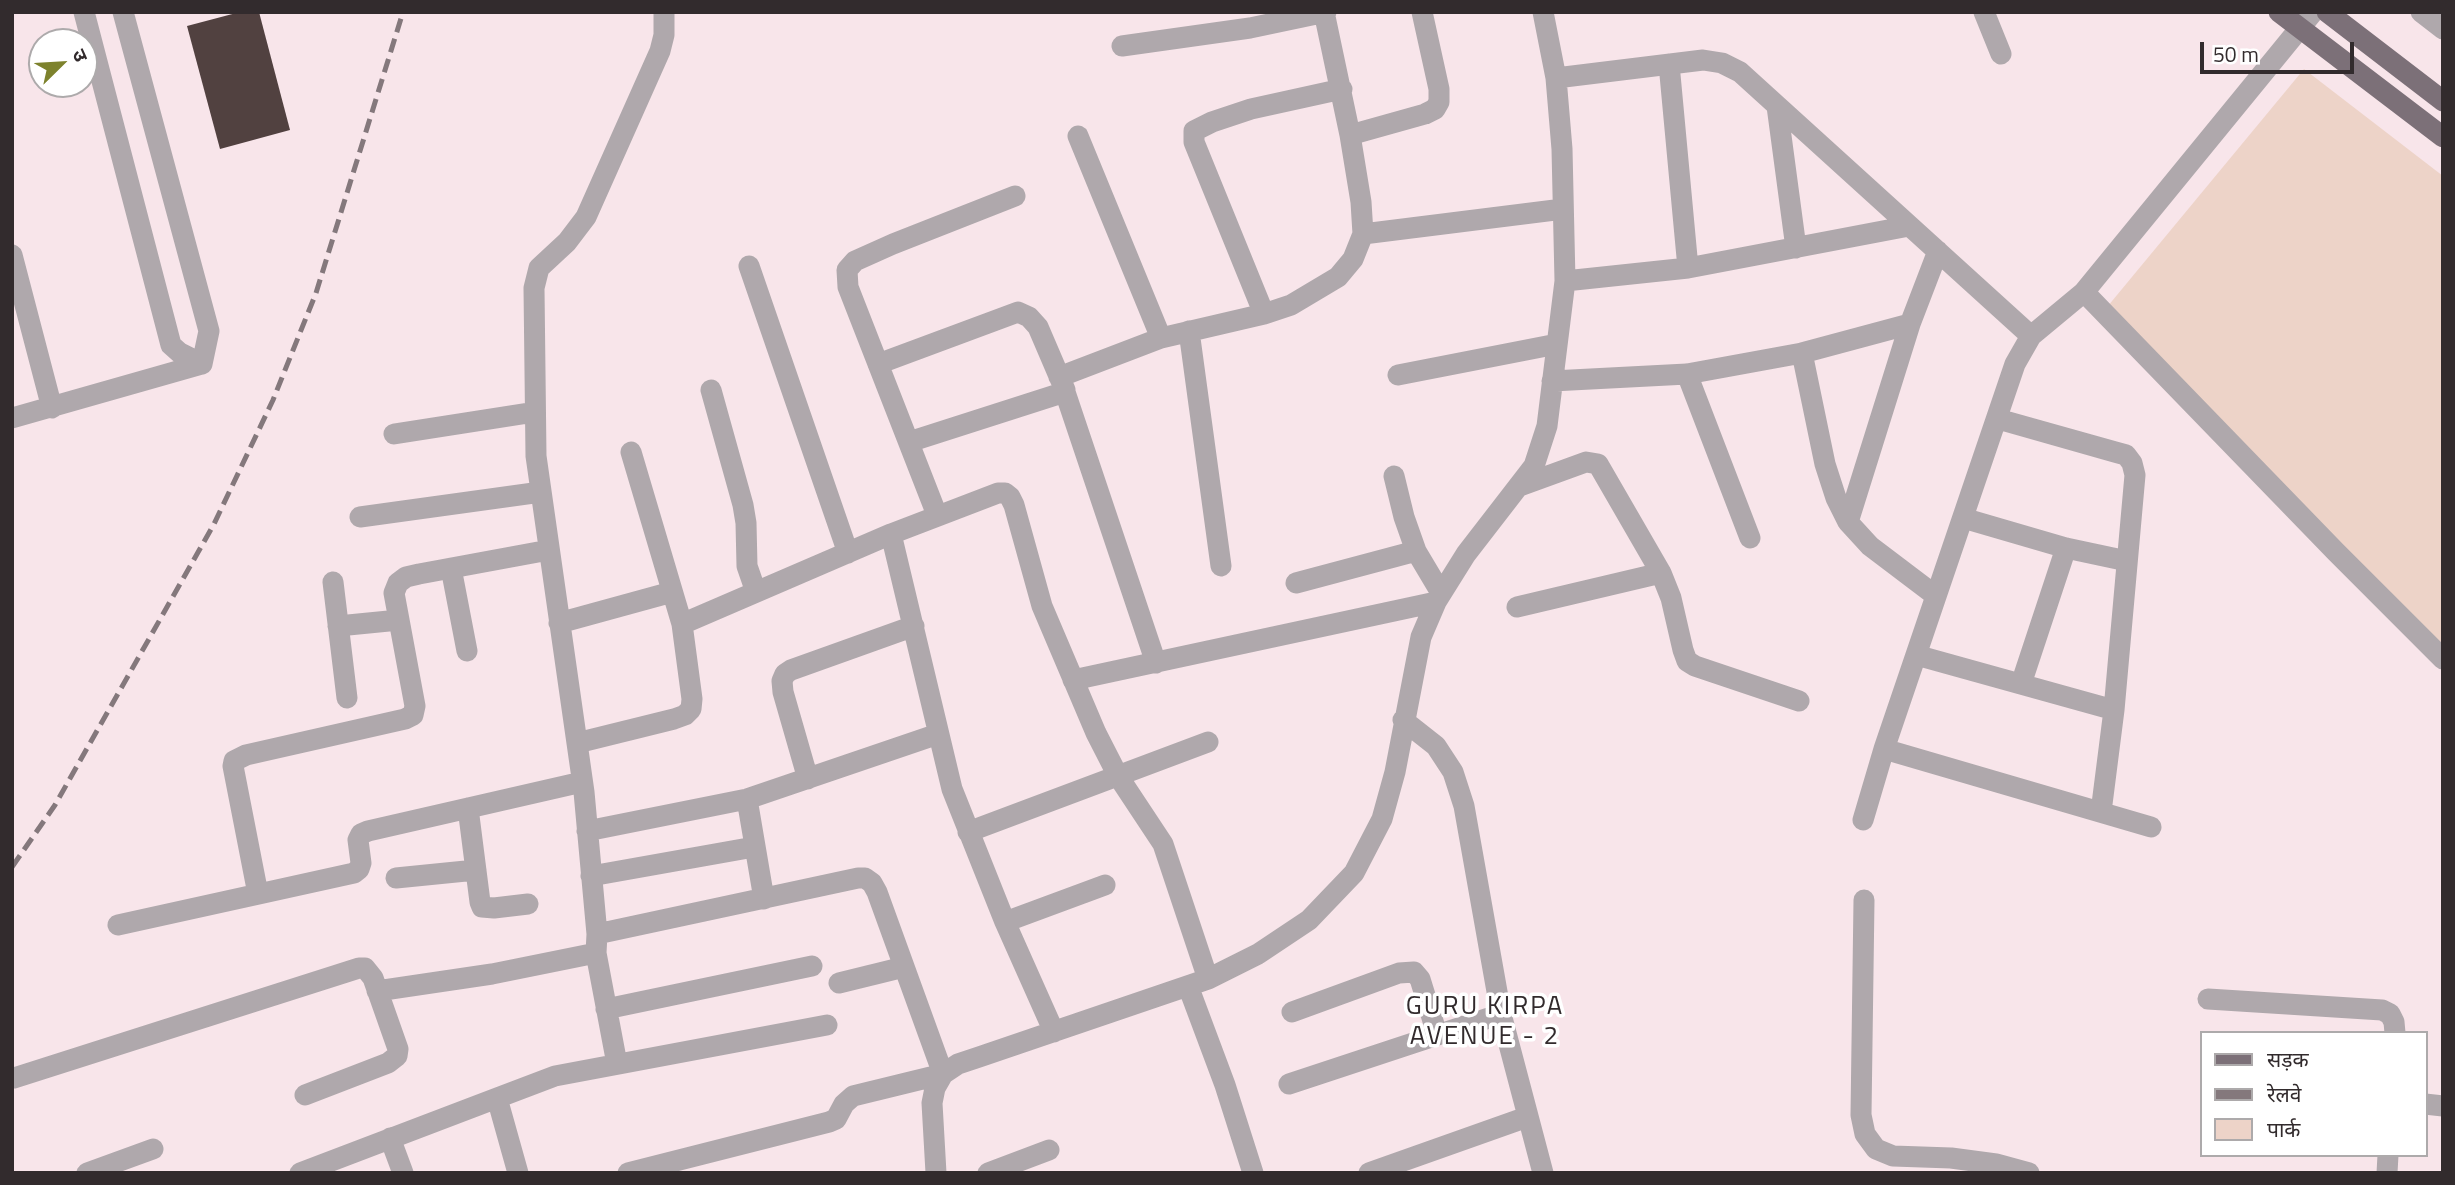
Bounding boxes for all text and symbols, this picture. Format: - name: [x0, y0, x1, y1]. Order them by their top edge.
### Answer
- north arrow: [28, 28, 98, 98]
- scale bar: [2203, 28, 2357, 72]
- text: 50 m: [2213, 38, 2259, 70]
- text: उ: [65, 44, 96, 66]
- district label: GURU KIRPA AVENUE - 2: [1407, 992, 1563, 1054]
- legend: [2200, 1031, 2427, 1157]
- text: सड़क: [2267, 1043, 2309, 1075]
- text: रेलवे: [2267, 1078, 2302, 1110]
- text: पार्क: [2267, 1113, 2301, 1145]

